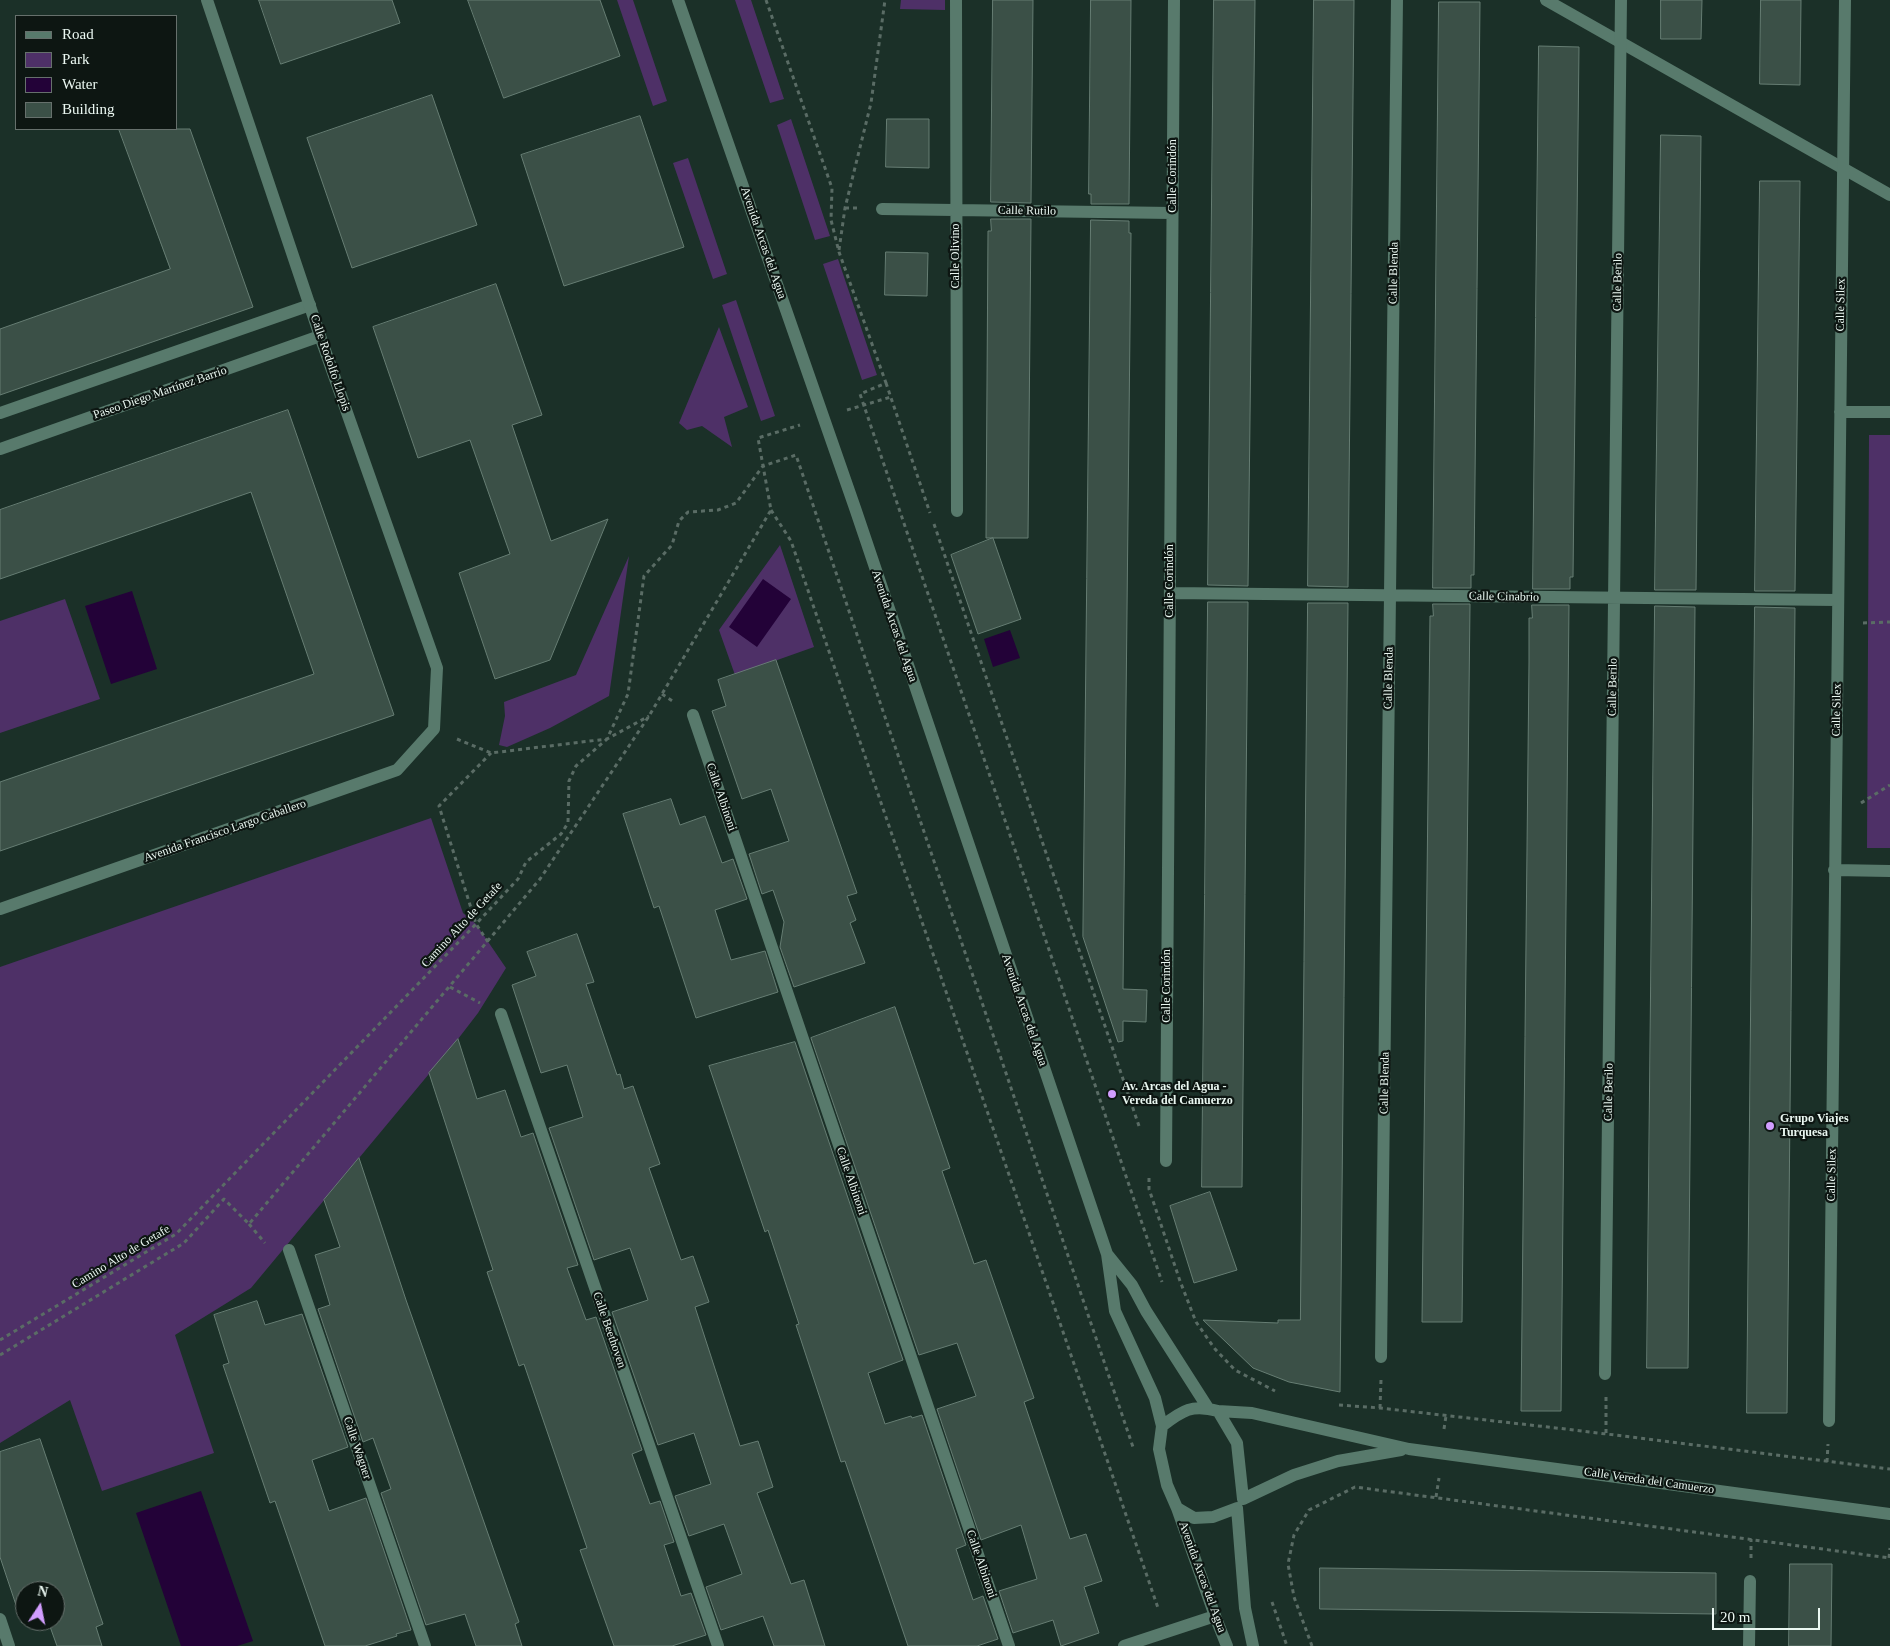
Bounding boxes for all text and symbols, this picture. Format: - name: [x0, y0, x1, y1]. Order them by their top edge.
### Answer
- legend: [15, 15, 178, 130]
- text: Road: [62, 26, 94, 42]
- text: Park: [62, 51, 90, 67]
- text: Water: [62, 76, 97, 92]
- text: Building: [62, 101, 115, 117]
- street label: Calle Corindón: [1166, 139, 1180, 213]
- street label: Avenida Arcas del Agua: [737, 185, 789, 301]
- street label: Calle Rutilo: [998, 203, 1056, 219]
- street label: Calle Olivino: [949, 224, 963, 288]
- street label: Calle Blenda: [1386, 242, 1402, 304]
- street label: Calle Berilo: [1610, 253, 1626, 311]
- street label: Calle Silex: [1833, 278, 1849, 332]
- street label: Calle Rodolfo Llopis: [307, 313, 353, 413]
- street label: Paseo Diego Martínez Barrio: [91, 363, 229, 423]
- street label: Calle Corindón: [1163, 544, 1177, 618]
- street label: Avenida Arcas del Agua: [868, 568, 920, 684]
- street label: Calle Cinabrio: [1469, 589, 1539, 605]
- street label: Calle Blenda: [1381, 647, 1397, 709]
- street label: Calle Berilo: [1605, 658, 1621, 716]
- street label: Calle Silex: [1829, 683, 1845, 737]
- street label: Calle Albinoni: [703, 761, 739, 833]
- street label: Avenida Francisco Largo Caballero: [142, 796, 308, 866]
- street label: Camino Alto de Getafe: [419, 879, 505, 971]
- street label: Calle Corindón: [1160, 949, 1174, 1023]
- street label: Avenida Arcas del Agua: [998, 952, 1050, 1068]
- street label: Calle Blenda: [1377, 1052, 1393, 1114]
- street label: Calle Berilo: [1601, 1063, 1617, 1121]
- place label: Av. Arcas del Agua - Vereda del Camuerzo: [1122, 1080, 1233, 1108]
- marker: Av. Arcas del Agua - Vereda del Camuerzo: [1106, 1088, 1118, 1100]
- place label: Grupo Viajes Turquesa: [1780, 1112, 1849, 1140]
- marker: Grupo Viajes Turquesa: [1764, 1120, 1776, 1132]
- street label: Calle Albinoni: [833, 1145, 869, 1217]
- street label: Calle Silex: [1824, 1148, 1840, 1202]
- street label: Camino Alto de Getafe: [69, 1222, 173, 1292]
- street label: Calle Beethoven: [589, 1290, 629, 1370]
- street label: Calle Wagner: [340, 1415, 374, 1481]
- street label: Calle Vereda del Camuerzo: [1583, 1465, 1715, 1497]
- street label: Avenida Arcas del Agua: [1175, 1519, 1229, 1635]
- street label: Calle Albinoni: [963, 1528, 999, 1600]
- north arrow: [15, 1581, 65, 1631]
- text: N: [36, 1583, 49, 1600]
- scale bar: [1715, 1598, 1822, 1630]
- text: 20 m: [1720, 1609, 1750, 1625]

